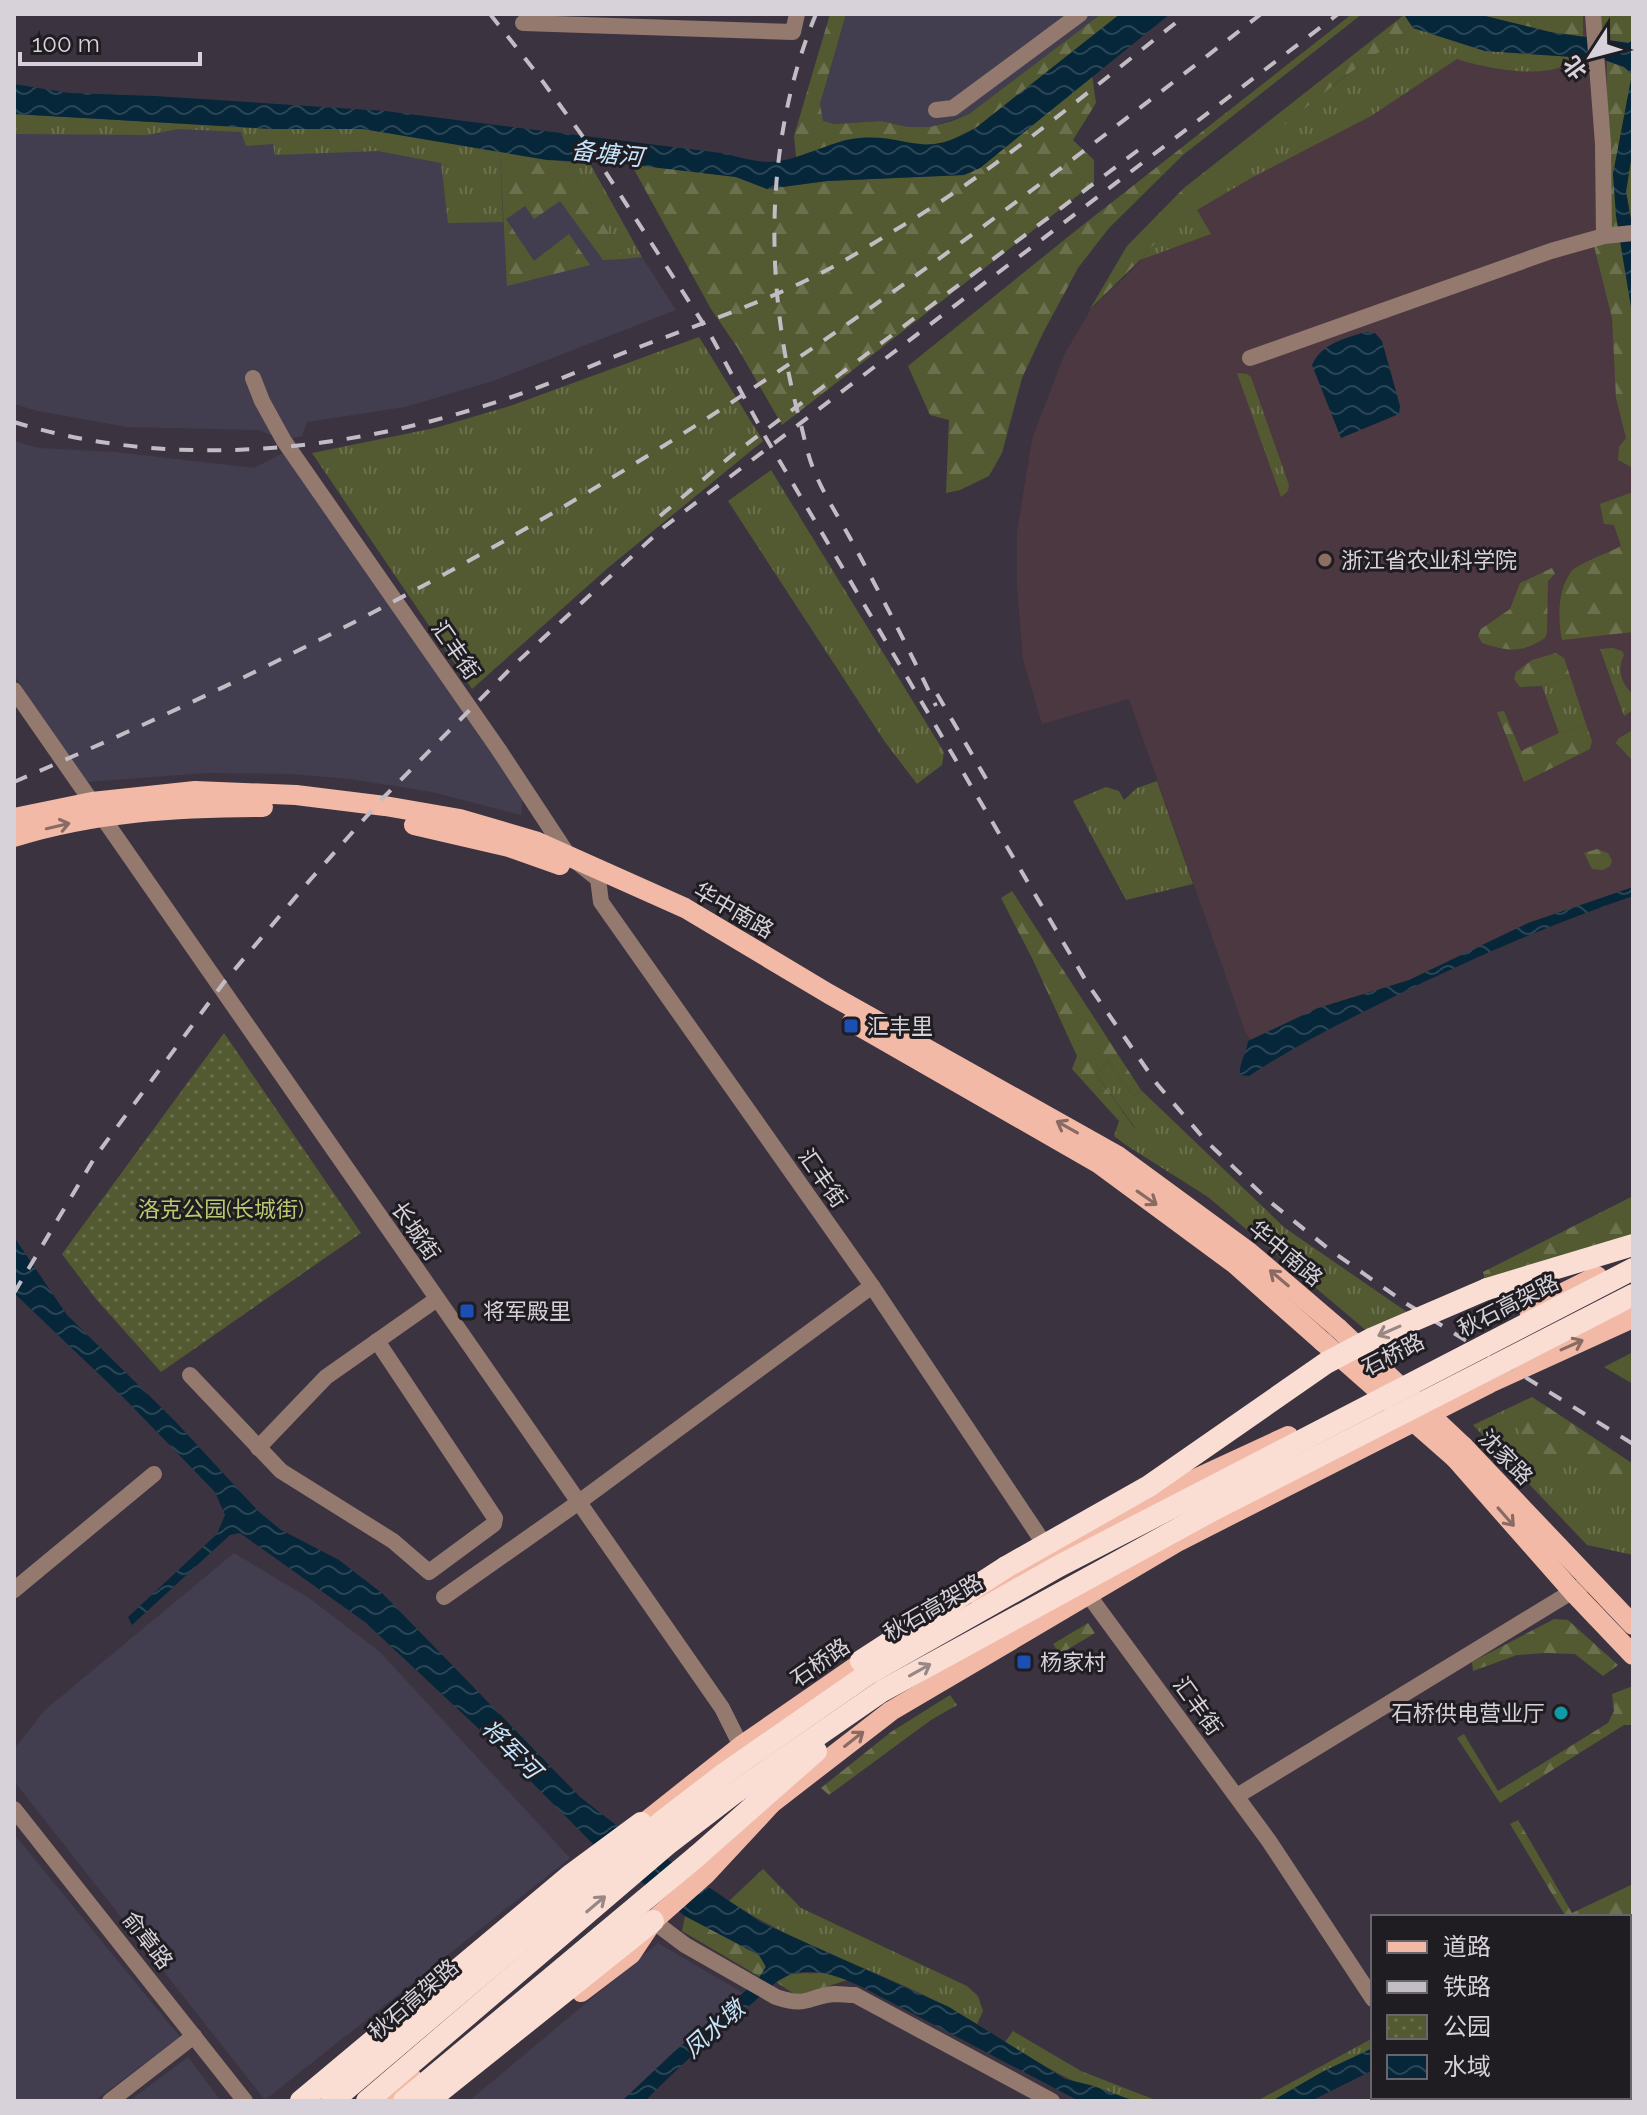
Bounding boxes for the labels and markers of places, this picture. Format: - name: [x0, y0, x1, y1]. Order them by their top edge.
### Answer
- place label: 浙江省农业科学院: [1341, 547, 1517, 573]
- marker: 浙江省农业科学院: [1316, 551, 1334, 569]
- place label: 汇丰里: [867, 1013, 933, 1039]
- marker: 汇丰里: [842, 1017, 860, 1035]
- place label: 将军殿里: [483, 1298, 571, 1324]
- marker: 将军殿里: [458, 1302, 476, 1320]
- place label: 杨家村: [1040, 1649, 1106, 1675]
- marker: 杨家村: [1015, 1653, 1033, 1671]
- place label: 石桥供电营业厅: [1391, 1700, 1545, 1726]
- marker: 石桥供电营业厅: [1552, 1704, 1570, 1722]

